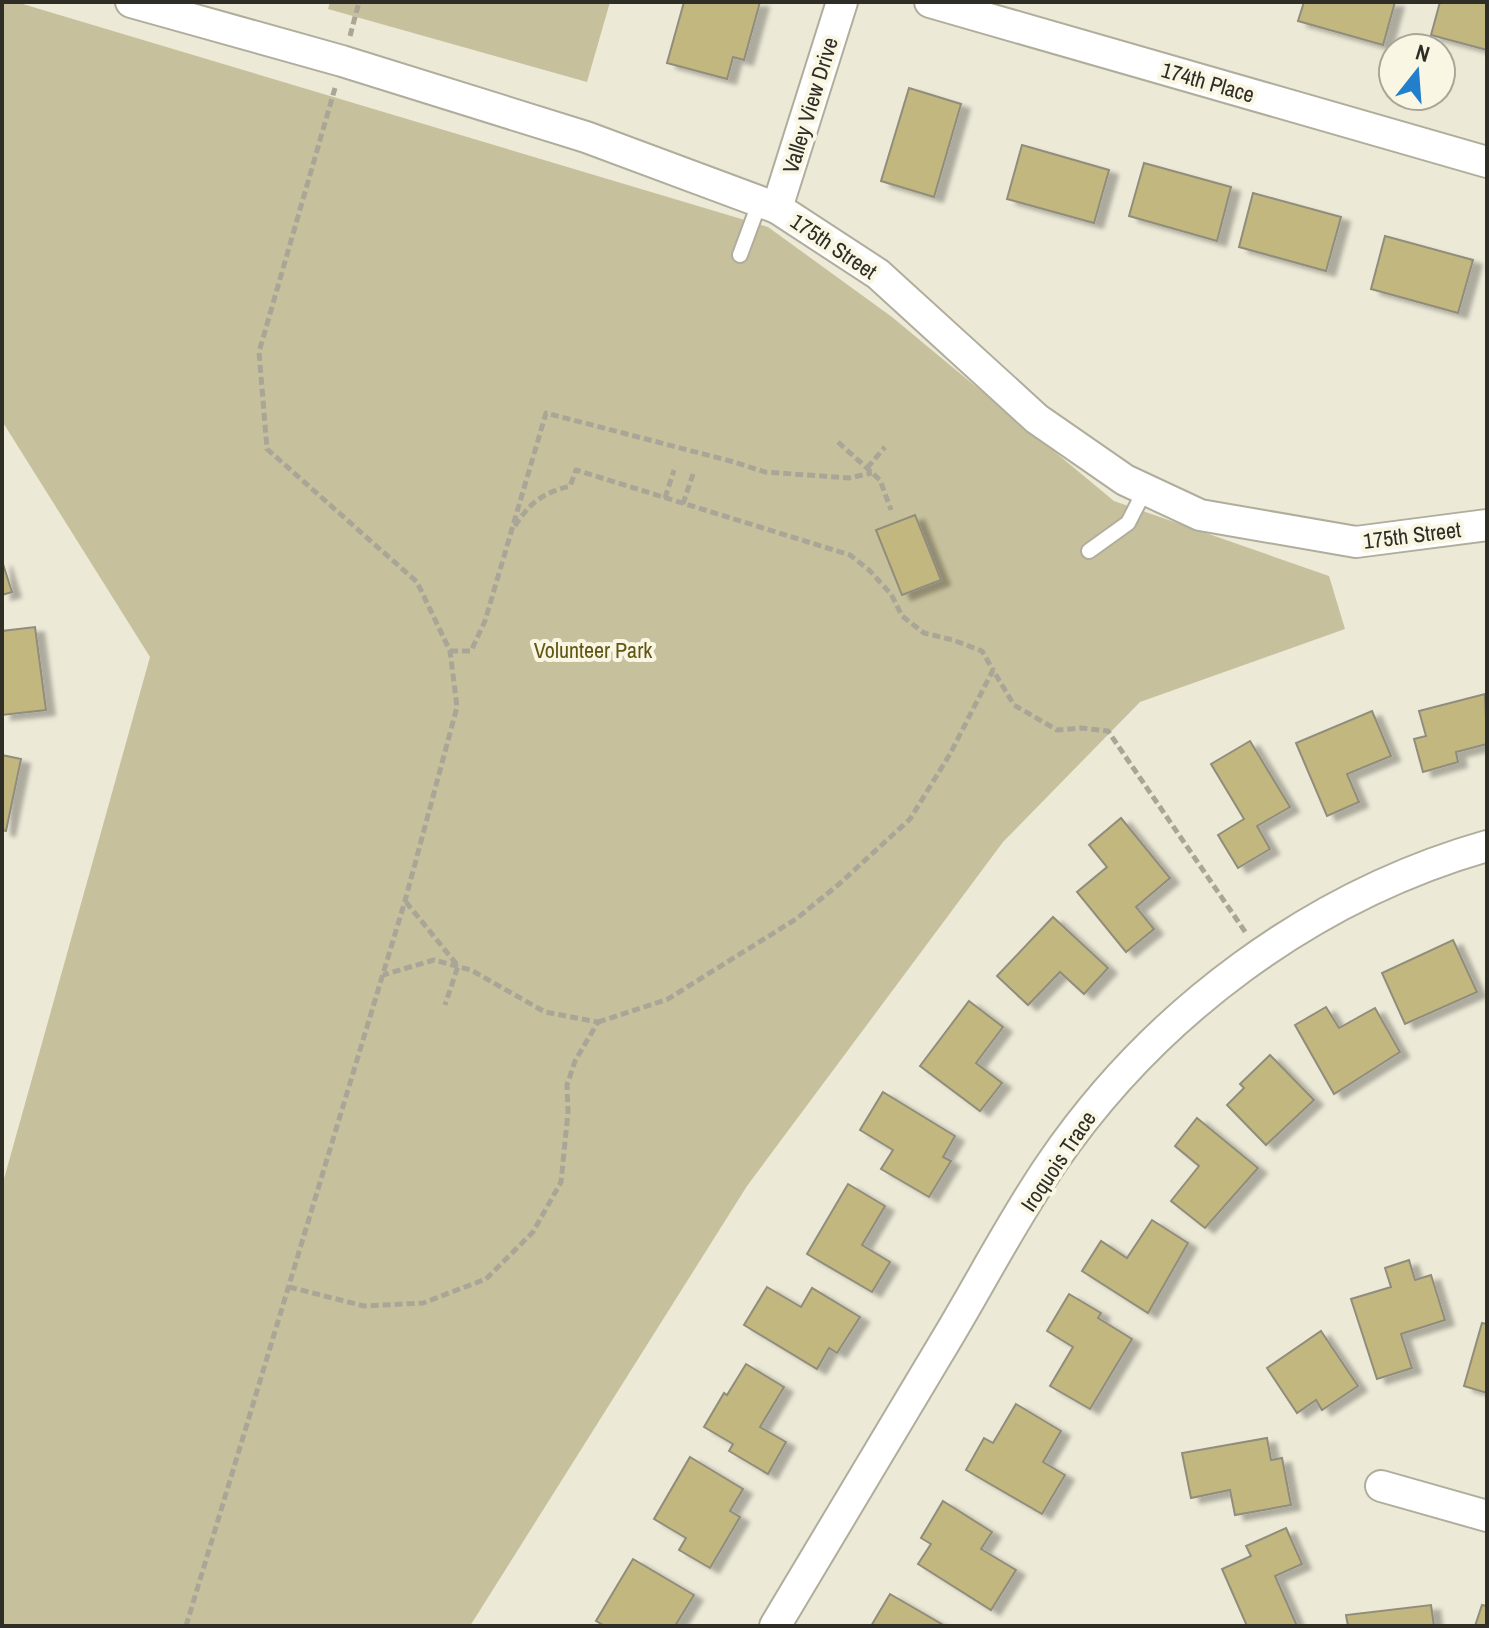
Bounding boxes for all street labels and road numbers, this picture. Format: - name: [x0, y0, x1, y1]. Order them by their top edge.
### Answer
- street label: Valley View Drive: [775, 33, 845, 177]
- street label: 174th Place: [1158, 54, 1258, 110]
- street label: 175th Street: [785, 206, 883, 286]
- street label: 175th Street: [1361, 514, 1463, 556]
- street label: Iroquois Trace: [1013, 1105, 1103, 1217]

